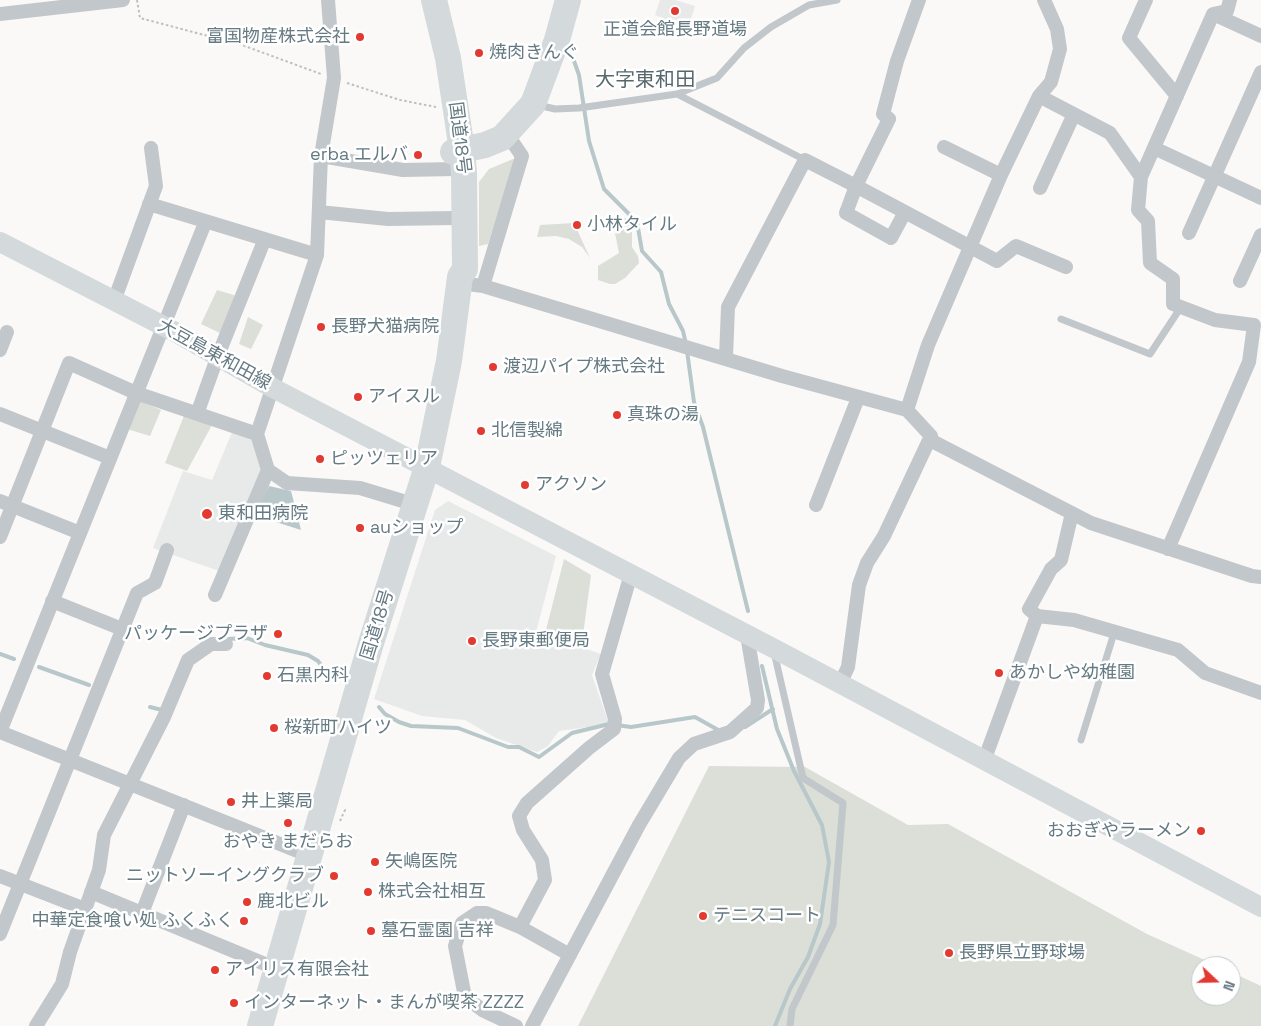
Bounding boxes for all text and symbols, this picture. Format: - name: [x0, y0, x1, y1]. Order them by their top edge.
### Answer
- marker: 正道会館長野道場: [669, 5, 681, 17]
- place label: 正道会館長野道場: [603, 19, 747, 41]
- place label: 富国物産株式会社: [206, 26, 350, 48]
- marker: 富国物産株式会社: [354, 31, 366, 43]
- place label: 焼肉きんぐ: [489, 42, 579, 64]
- marker: 焼肉きんぐ: [473, 47, 485, 59]
- district label: 大字東和田: [595, 69, 695, 93]
- street label: 国道18号: [444, 101, 474, 175]
- place label: erba エルバ: [310, 144, 408, 166]
- marker: erba エルバ: [412, 149, 424, 161]
- place label: 小林タイル: [587, 214, 677, 236]
- marker: 小林タイル: [571, 219, 583, 231]
- street label: 大豆島東和田線: [154, 315, 274, 395]
- place label: 長野犬猫病院: [331, 316, 439, 338]
- marker: 長野犬猫病院: [315, 321, 327, 333]
- place label: 渡辺パイプ株式会社: [503, 356, 665, 378]
- marker: 渡辺パイプ株式会社: [487, 361, 499, 373]
- place label: アイスル: [368, 386, 440, 408]
- marker: アイスル: [352, 391, 364, 403]
- place label: 真珠の湯: [627, 404, 699, 426]
- marker: 真珠の湯: [611, 409, 623, 421]
- place label: 北信製綿: [491, 420, 563, 442]
- marker: 北信製綿: [475, 425, 487, 437]
- place label: ピッツェリア: [330, 448, 438, 470]
- marker: ピッツェリア: [314, 453, 326, 465]
- place label: アクソン: [535, 474, 607, 496]
- marker: アクソン: [519, 479, 531, 491]
- place label: 東和田病院: [218, 503, 308, 525]
- marker: 東和田病院: [200, 507, 214, 521]
- place label: auショップ: [370, 517, 463, 539]
- marker: auショップ: [354, 522, 366, 534]
- street label: 国道18号: [357, 587, 399, 663]
- place label: パッケージプラザ: [124, 623, 268, 645]
- marker: パッケージプラザ: [272, 628, 284, 640]
- place label: 長野東郵便局: [482, 630, 590, 652]
- marker: 長野東郵便局: [466, 635, 478, 647]
- place label: あかしや幼稚園: [1009, 662, 1135, 684]
- place label: 石黒内科: [277, 665, 349, 687]
- marker: あかしや幼稚園: [993, 667, 1005, 679]
- marker: 石黒内科: [261, 670, 273, 682]
- place label: 桜新町ハイツ: [284, 717, 392, 739]
- marker: 桜新町ハイツ: [268, 722, 280, 734]
- place label: 井上薬局: [241, 791, 313, 813]
- marker: 井上薬局: [225, 796, 237, 808]
- marker: おやき まだらお: [282, 817, 294, 829]
- place label: おおぎやラーメン: [1047, 820, 1191, 842]
- marker: おおぎやラーメン: [1195, 825, 1207, 837]
- place label: おやき まだらお: [223, 831, 353, 853]
- place label: 矢嶋医院: [385, 851, 457, 873]
- marker: 矢嶋医院: [369, 856, 381, 868]
- place label: ニットソーイングクラブ: [126, 865, 324, 887]
- marker: ニットソーイングクラブ: [328, 870, 340, 882]
- place label: 株式会社相互: [378, 881, 486, 903]
- marker: 株式会社相互: [362, 886, 374, 898]
- place label: 鹿北ビル: [257, 891, 329, 913]
- marker: 鹿北ビル: [241, 896, 253, 908]
- place label: テニスコート: [713, 905, 821, 927]
- place label: 中華定食喰い処 ふくふく: [31, 910, 234, 932]
- marker: テニスコート: [697, 910, 709, 922]
- marker: 中華定食喰い処 ふくふく: [238, 915, 250, 927]
- place label: 墓石霊園 吉祥: [381, 920, 494, 942]
- marker: 墓石霊園 吉祥: [365, 925, 377, 937]
- place label: 長野県立野球場: [959, 942, 1085, 964]
- marker: 長野県立野球場: [943, 947, 955, 959]
- north arrow: [1191, 956, 1241, 1006]
- place label: アイリス有限会社: [225, 959, 369, 981]
- marker: アイリス有限会社: [209, 964, 221, 976]
- text: N: [1219, 978, 1239, 994]
- place label: インターネット・まんが喫茶 ZZZZ: [244, 992, 524, 1014]
- marker: インターネット・まんが喫茶 ZZZZ: [228, 997, 240, 1009]

